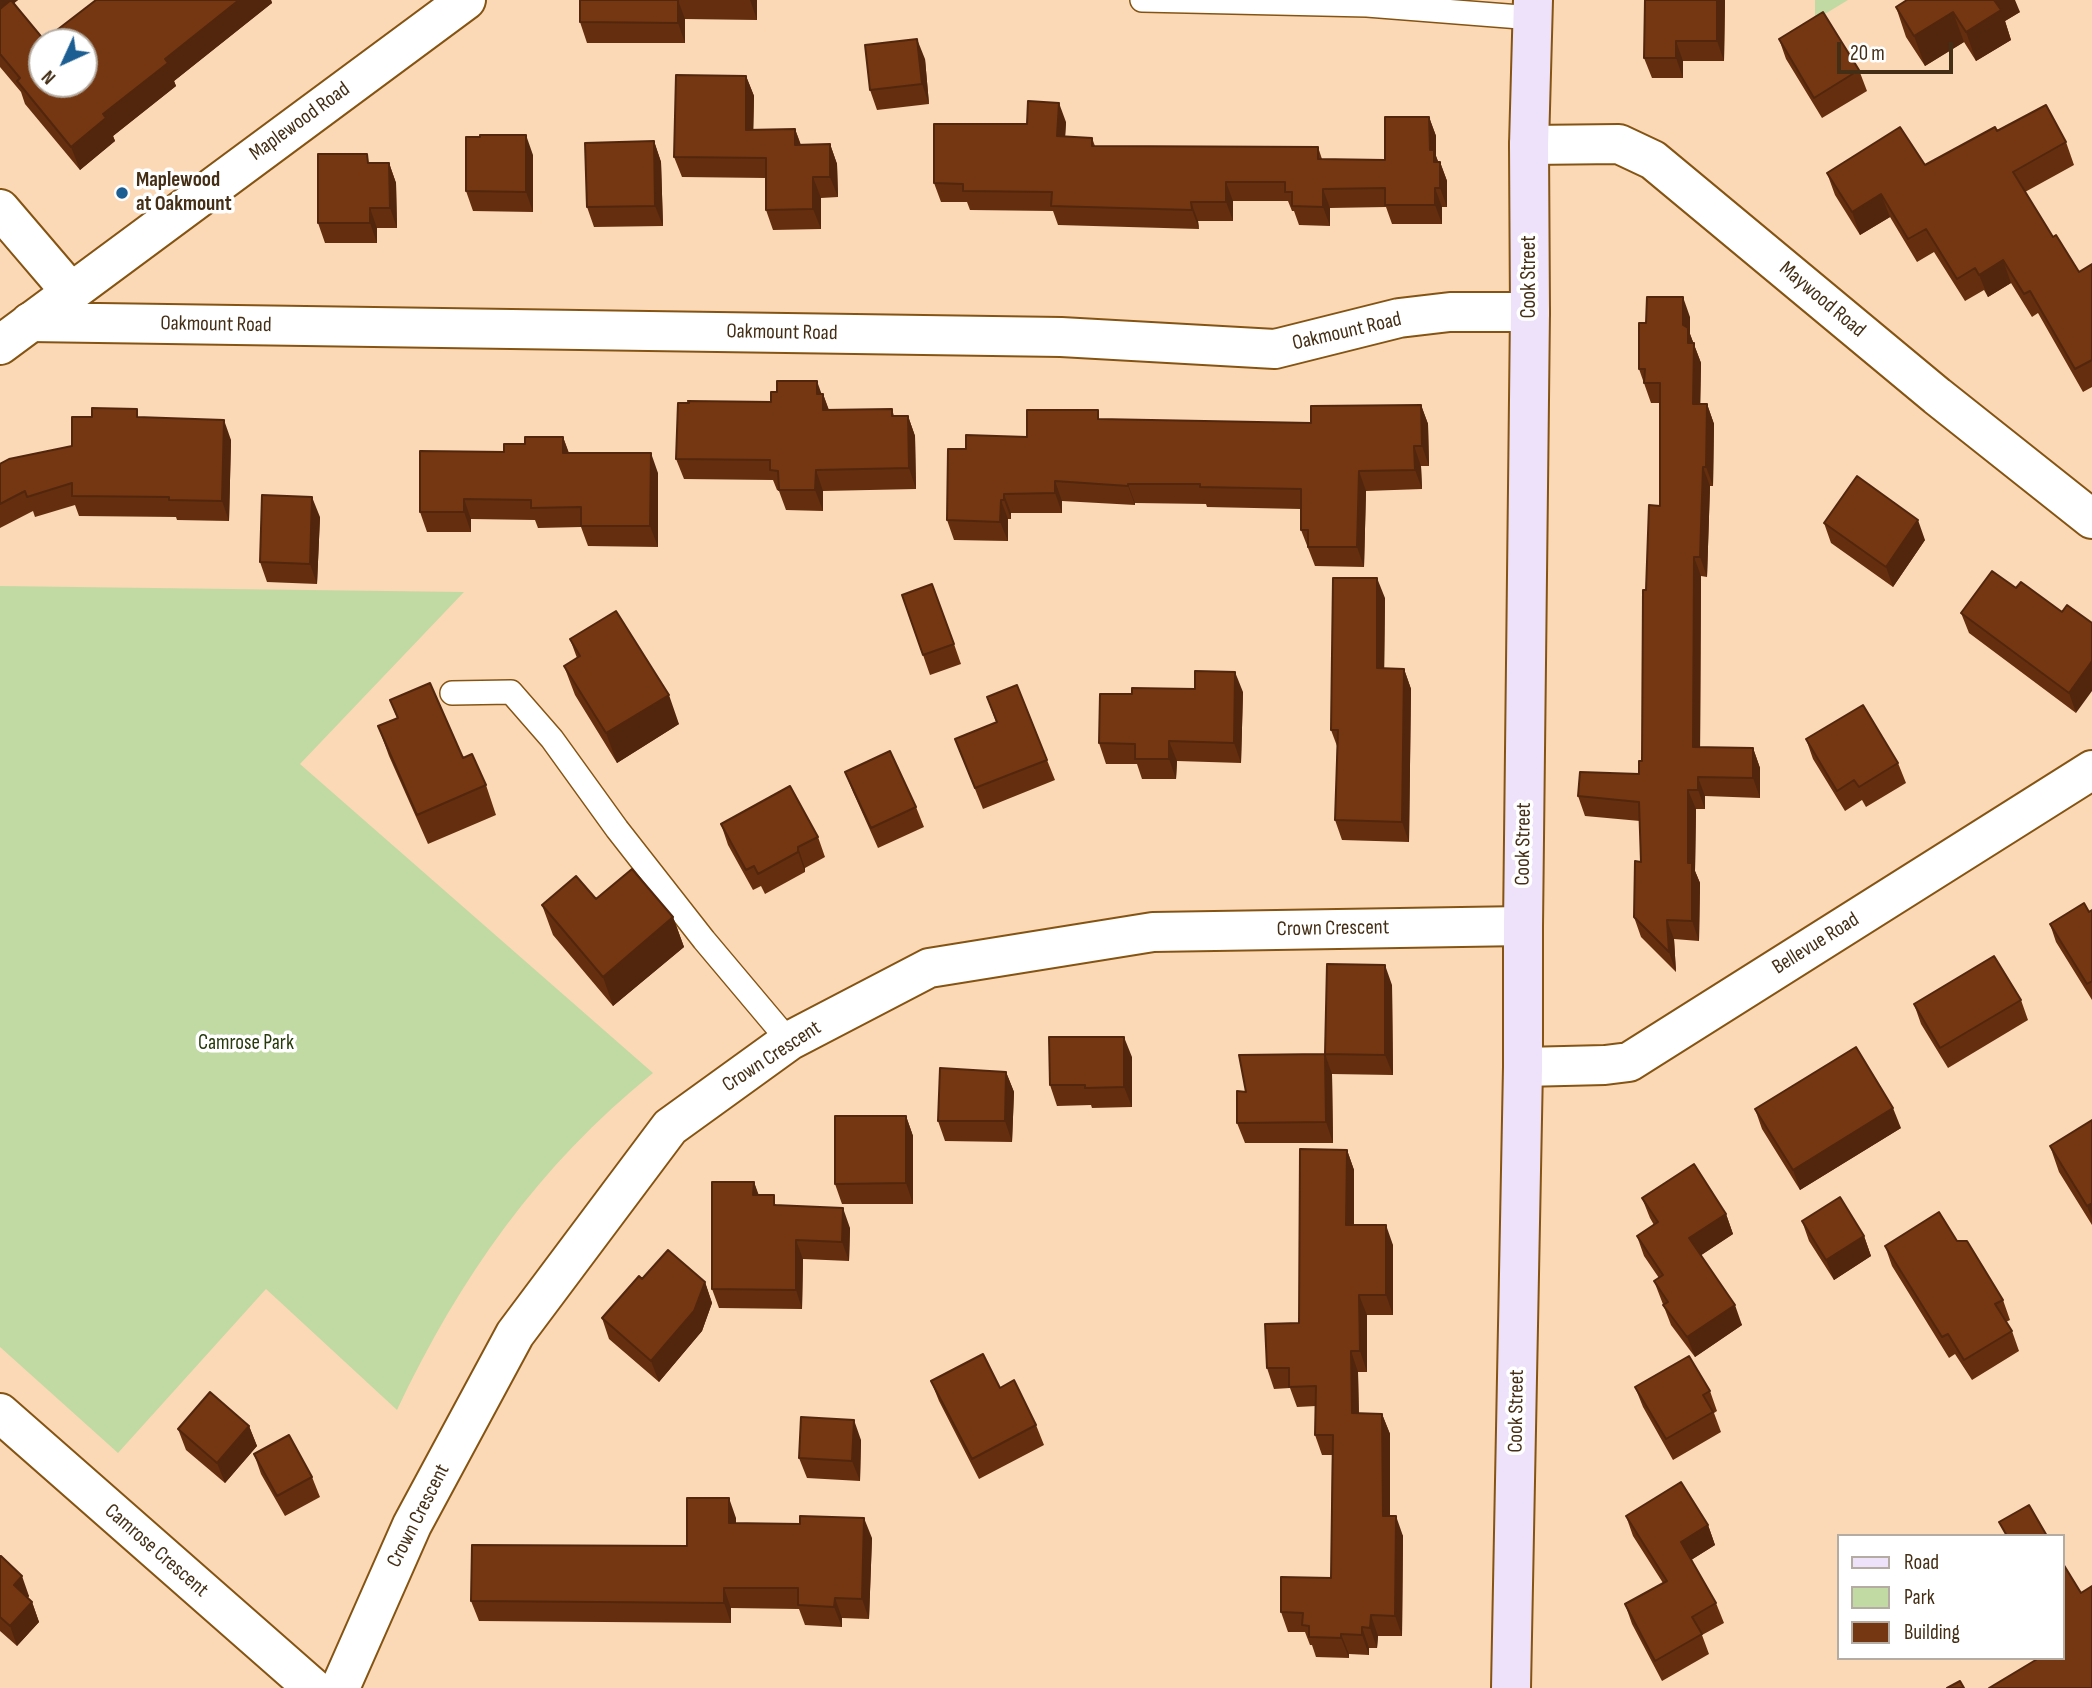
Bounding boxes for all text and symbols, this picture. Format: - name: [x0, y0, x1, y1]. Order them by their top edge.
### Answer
- north arrow: [28, 28, 98, 98]
- scale bar: [1840, 28, 1955, 72]
- text: 20 m: [1850, 41, 1885, 66]
- text: N: [37, 65, 61, 89]
- street label: Maplewood Road: [245, 77, 355, 167]
- place label: Maplewood at Oakmount: [136, 168, 232, 218]
- marker: Maplewood at Oakmount: [114, 185, 130, 201]
- street label: Cook Street: [1517, 235, 1543, 319]
- street label: Maywood Road: [1774, 257, 1870, 343]
- street label: Oakmount Road: [1290, 307, 1404, 357]
- street label: Oakmount Road: [160, 311, 272, 339]
- street label: Oakmount Road: [726, 319, 838, 347]
- street label: Cook Street: [1511, 802, 1537, 886]
- street label: Bellevue Road: [1768, 907, 1864, 981]
- street label: Crown Crescent: [1276, 915, 1390, 943]
- street label: Crown Crescent: [718, 1016, 826, 1098]
- park label: Camrose Park: [198, 1031, 294, 1057]
- street label: Cook Street: [1504, 1369, 1530, 1453]
- street label: Crown Crescent: [382, 1460, 456, 1572]
- street label: Camrose Crescent: [99, 1499, 213, 1603]
- legend: [1836, 1534, 2064, 1660]
- text: Road: [1904, 1550, 1939, 1575]
- text: Park: [1904, 1585, 1935, 1610]
- text: Building: [1904, 1620, 1960, 1645]

